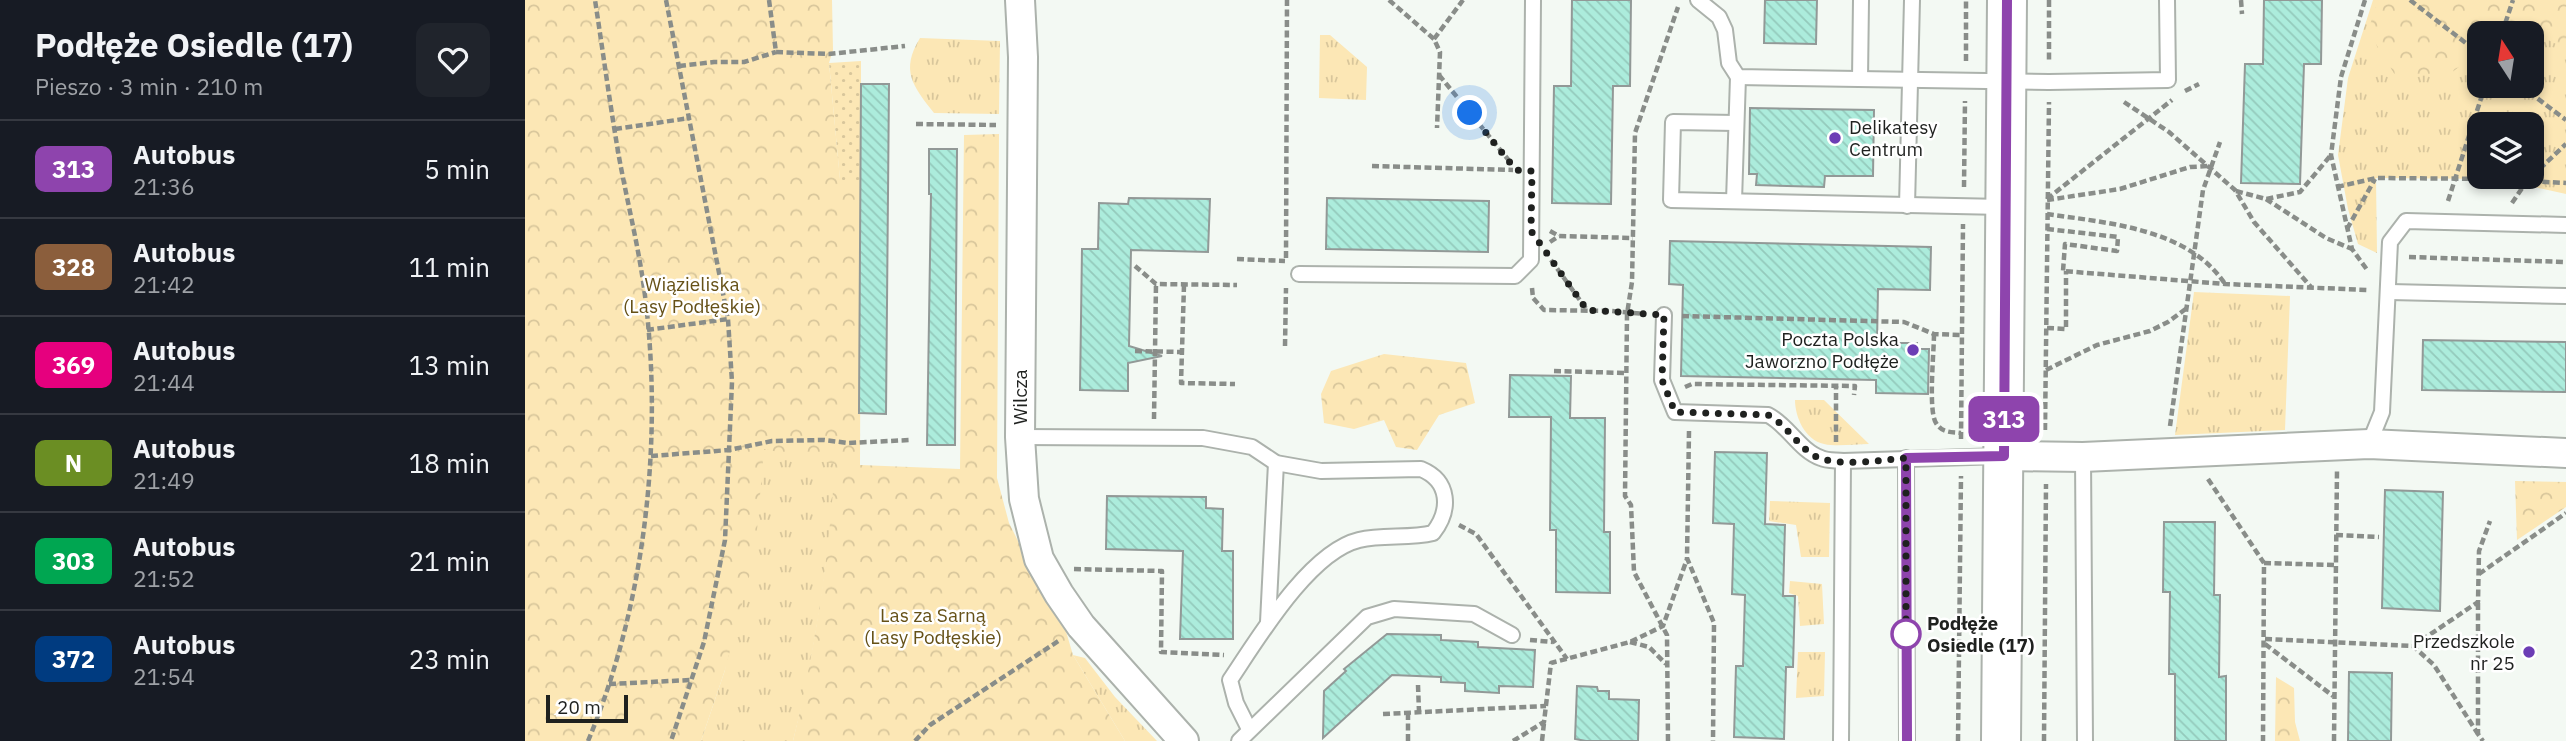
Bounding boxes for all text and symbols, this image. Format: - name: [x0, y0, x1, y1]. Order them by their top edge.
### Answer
- north arrow: [2467, 21, 2545, 98]
- map controls: [2467, 21, 2544, 189]
- text: Podłęże Osiedle (17): [35, 23, 353, 66]
- button: heart: [416, 23, 490, 97]
- text: Pieszo · 3 min · 210 m: [35, 71, 263, 101]
- your location: [1452, 95, 1487, 130]
- button: layers: [2467, 112, 2544, 189]
- place label: Delikatesy Centrum: [1849, 115, 1938, 161]
- marker: Delikatesy Centrum: [1827, 130, 1843, 146]
- text: Autobus: [133, 137, 235, 171]
- text: 5 min: [424, 152, 490, 186]
- text: 313: [52, 153, 95, 185]
- text: 21:36: [133, 171, 195, 201]
- text: Autobus: [133, 235, 235, 269]
- text: 11 min: [409, 250, 490, 284]
- text: 328: [52, 251, 95, 283]
- text: 21:42: [133, 269, 195, 299]
- park label: Wiązieliska (Lasy Podłęskie): [623, 272, 761, 318]
- place label: Poczta Polska Jaworzno Podłęże: [1745, 327, 1899, 373]
- text: Autobus: [133, 333, 235, 367]
- marker: Poczta Polska Jaworzno Podłęże: [1905, 342, 1921, 358]
- text: 13 min: [409, 348, 490, 382]
- text: 369: [52, 349, 95, 381]
- text: 21:44: [133, 367, 195, 397]
- street label: Wilcza: [1008, 369, 1032, 425]
- line badge: 313: [1964, 396, 2044, 442]
- text: 313: [1982, 403, 2026, 435]
- text: Autobus: [133, 431, 235, 465]
- text: 18 min: [409, 446, 490, 480]
- text: N: [65, 447, 82, 479]
- text: 21:49: [133, 465, 195, 495]
- text: Autobus: [133, 529, 235, 563]
- text: 21 min: [409, 544, 490, 578]
- text: 303: [52, 545, 95, 577]
- text: 21:52: [133, 563, 195, 593]
- park label: Las za Sarną (Lasy Podłęskie): [864, 603, 1002, 649]
- place label: Podłęże Osiedle (17): [1927, 611, 2034, 657]
- marker: Podłęże Osiedle (17): [1891, 619, 1921, 649]
- text: Autobus: [133, 627, 235, 661]
- place label: Przedszkole nr 25: [2413, 629, 2515, 675]
- text: 23 min: [409, 642, 490, 676]
- text: 372: [52, 643, 95, 675]
- marker: Przedszkole nr 25: [2521, 644, 2537, 660]
- text: 21:54: [133, 661, 195, 691]
- scale bar: [546, 692, 628, 724]
- text: 20 m: [557, 695, 601, 719]

